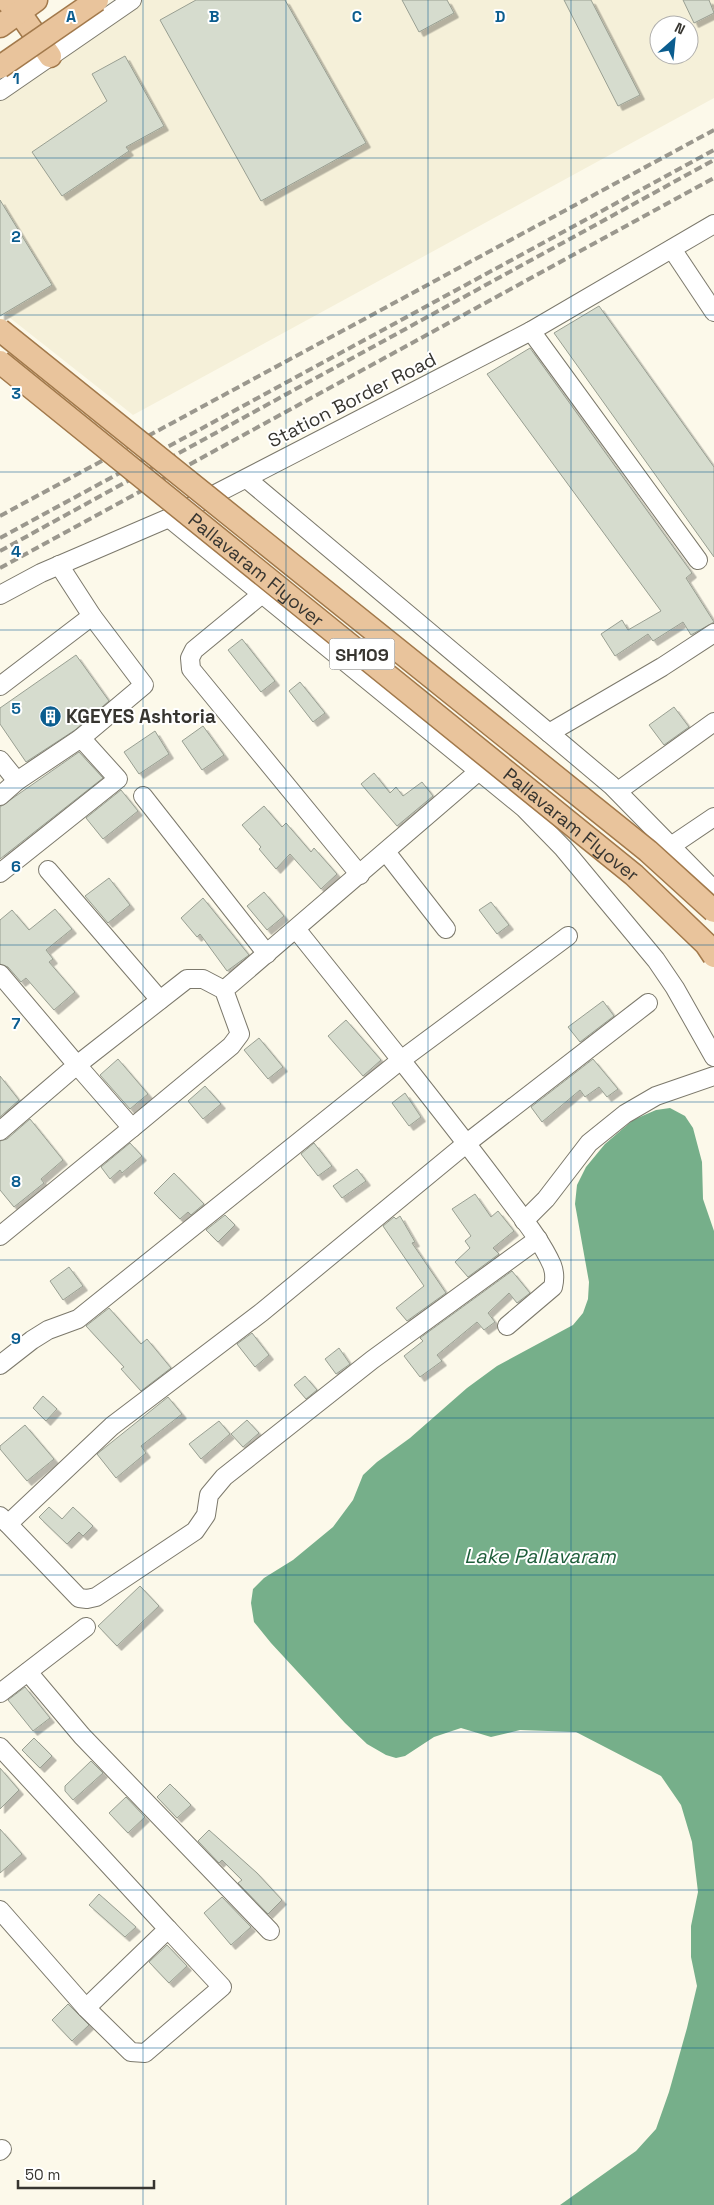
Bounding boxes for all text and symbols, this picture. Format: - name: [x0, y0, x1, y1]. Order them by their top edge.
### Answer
- text: A: [66, 6, 76, 27]
- text: B: [209, 6, 219, 27]
- text: C: [352, 6, 362, 27]
- text: D: [495, 6, 505, 27]
- north arrow: [649, 15, 699, 65]
- text: N: [672, 18, 688, 39]
- text: 1: [12, 68, 20, 89]
- text: 2: [11, 226, 21, 247]
- street label: Station Border Road: [264, 347, 440, 453]
- text: 3: [11, 383, 21, 404]
- street label: Pallavaram Flyover: [183, 507, 330, 632]
- text: 4: [11, 541, 21, 562]
- road number: SH109: [330, 639, 394, 670]
- text: 5: [11, 698, 21, 719]
- building icon: KGEYES Ashtoria: [38, 704, 62, 728]
- place label: KGEYES Ashtoria: [66, 704, 216, 729]
- street label: Pallavaram Flyover: [498, 762, 645, 887]
- text: 6: [11, 856, 21, 877]
- text: 7: [12, 1013, 21, 1034]
- text: 8: [11, 1171, 21, 1192]
- text: 9: [11, 1328, 21, 1349]
- water label: Lake Pallavaram: [464, 1543, 617, 1569]
- scale bar: [18, 2158, 154, 2190]
- text: 50 m: [25, 2165, 60, 2184]

